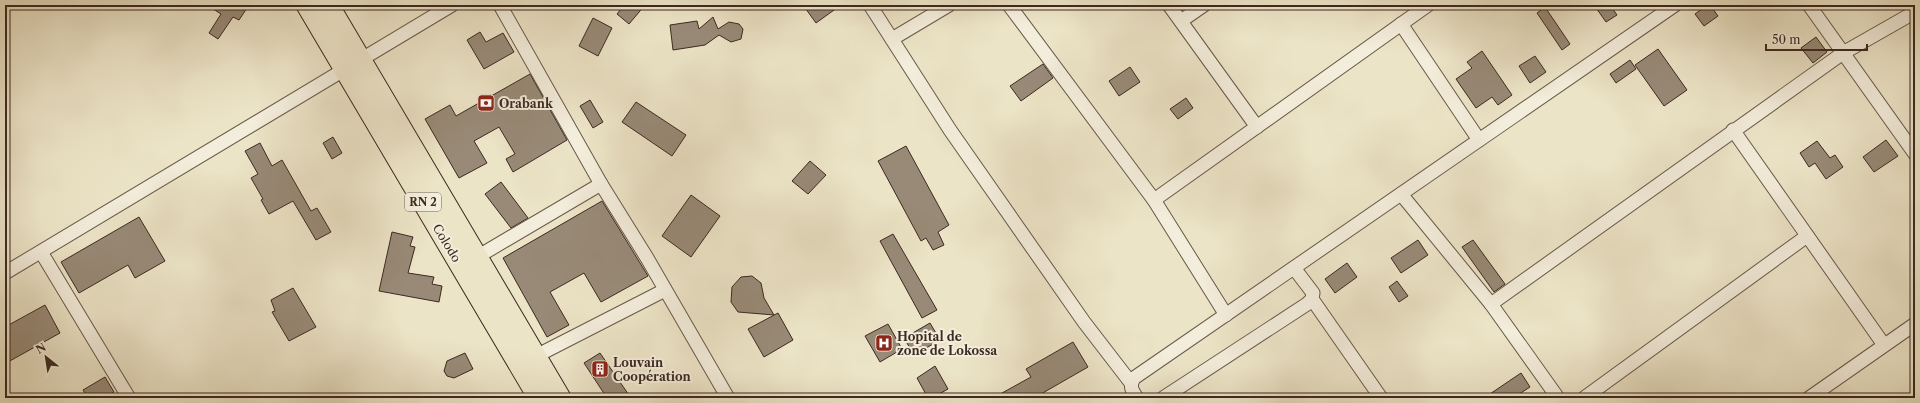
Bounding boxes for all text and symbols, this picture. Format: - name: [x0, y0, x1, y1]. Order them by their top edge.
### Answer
- scale bar: [1766, 26, 1867, 52]
- text: 50 m: [1772, 32, 1801, 47]
- bank icon: Orabank: [476, 93, 496, 113]
- place label: Orabank: [499, 96, 554, 111]
- road number: RN 2: [405, 193, 441, 211]
- street label: Colodo: [430, 221, 464, 265]
- place label: Hopital de zone de Lokossa: [897, 329, 998, 358]
- hospital icon: Hopital de zone de Lokossa: [874, 333, 894, 353]
- north arrow: [26, 337, 66, 377]
- text: N: [33, 340, 49, 357]
- place label: Louvain Coopération: [613, 355, 692, 384]
- building icon: Louvain Coopération: [590, 359, 610, 379]

